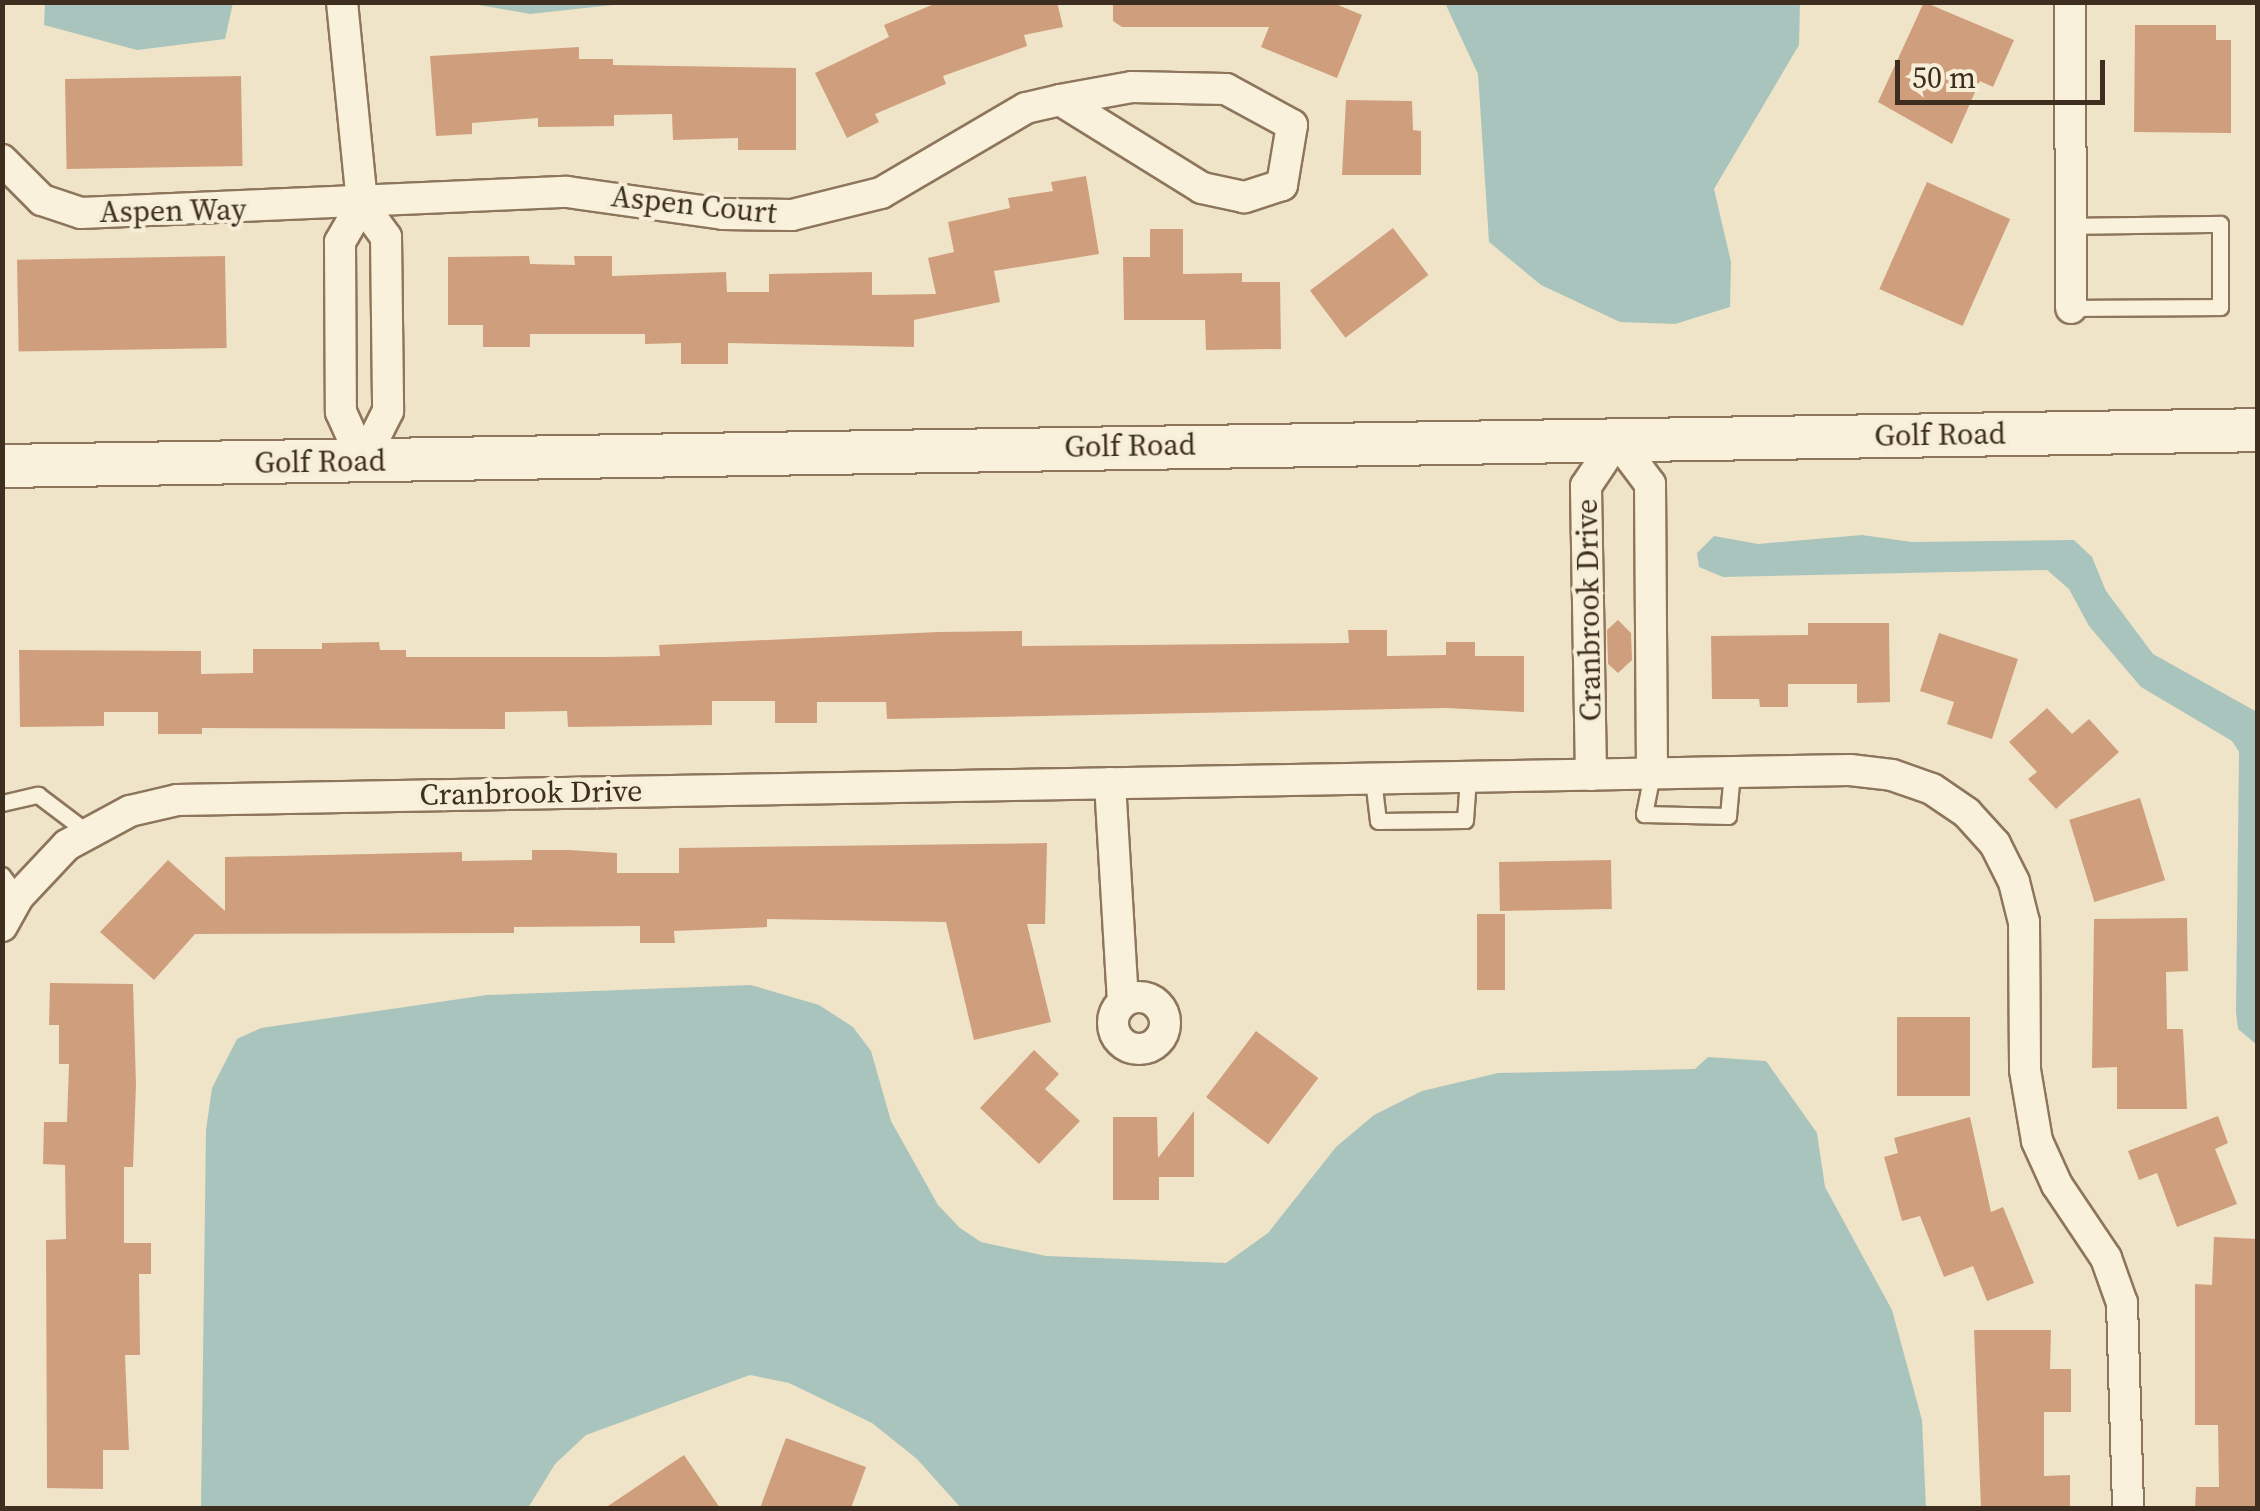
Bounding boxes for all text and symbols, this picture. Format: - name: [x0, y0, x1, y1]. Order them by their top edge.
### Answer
- scale bar: [1900, 40, 2110, 102]
- text: 50 m: [1912, 57, 1976, 98]
- street label: Aspen Court: [609, 178, 779, 232]
- street label: Aspen Way: [99, 192, 247, 230]
- street label: Golf Road: [1874, 416, 2006, 454]
- street label: Golf Road: [1064, 427, 1196, 465]
- street label: Golf Road: [254, 443, 386, 481]
- street label: Cranbrook Drive: [1569, 498, 1609, 722]
- street label: Cranbrook Drive: [419, 773, 643, 813]

